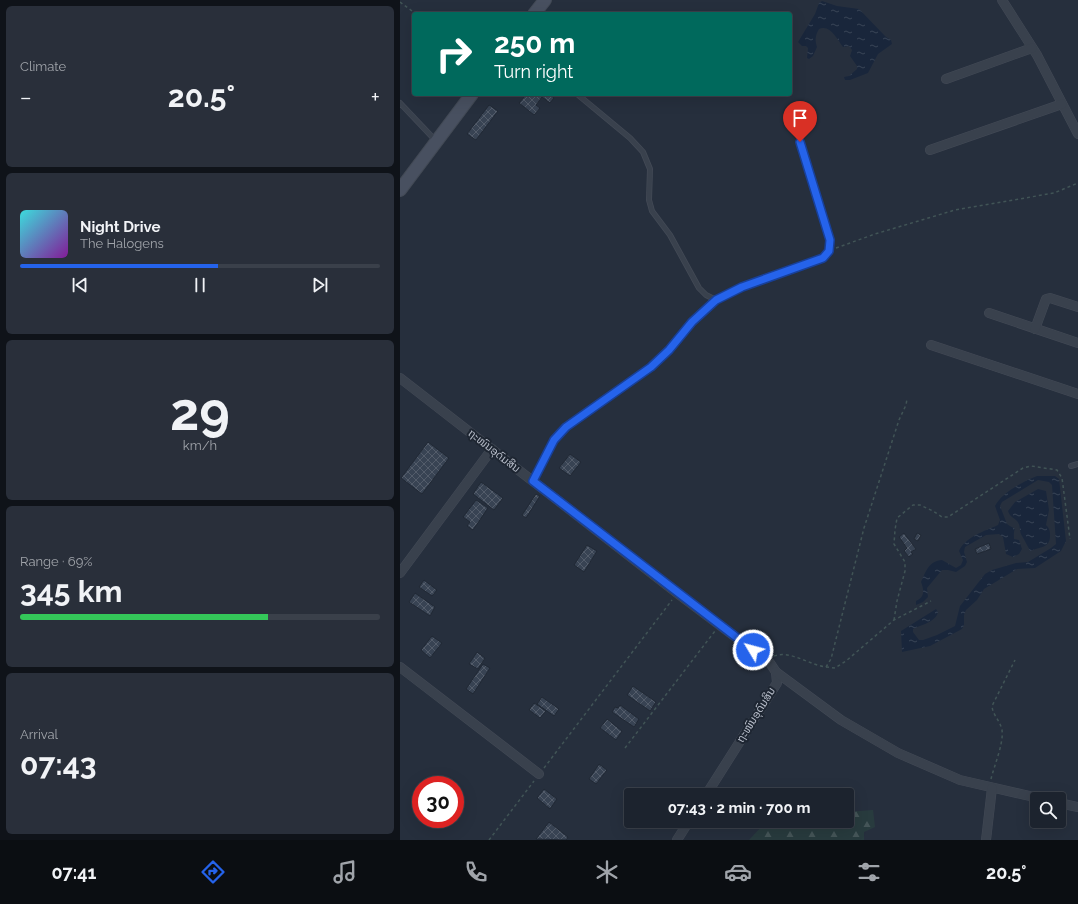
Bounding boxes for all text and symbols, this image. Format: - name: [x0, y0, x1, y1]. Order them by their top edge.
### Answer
- text: 250 m: [494, 27, 575, 60]
- icon: right: [428, 28, 480, 80]
- text: Climate: [20, 59, 66, 74]
- text: Turn right: [494, 61, 573, 82]
- text: 20.5°: [168, 79, 235, 114]
- text: −: [20, 84, 32, 110]
- text: +: [371, 84, 380, 110]
- pin: [783, 101, 817, 142]
- icon: arrive: [789, 107, 811, 129]
- text: Night Drive: [80, 218, 160, 236]
- text: The Halogens: [80, 236, 164, 251]
- icon: previous: [69, 274, 91, 296]
- icon: pause: [189, 274, 211, 296]
- icon: next: [309, 274, 331, 296]
- text: 29: [170, 381, 230, 442]
- street label: ຖະໜົນອຸດົມສິນ: [465, 427, 523, 476]
- text: km/h: [183, 438, 217, 453]
- text: Range · 69%: [20, 554, 93, 569]
- text: 345 km: [20, 574, 122, 609]
- position arrow: [732, 629, 774, 671]
- street label: ຖະໜົນອຸດົມສິນ: [734, 685, 779, 746]
- text: Arrival: [20, 727, 58, 742]
- text: 07:43: [20, 747, 97, 782]
- speed limit sign: 30: [412, 776, 464, 828]
- map controls: [1030, 792, 1066, 828]
- button: search: [1030, 792, 1066, 828]
- text: 07:43 · 2 min · 700 m: [668, 799, 810, 817]
- icon: directions: [199, 858, 227, 886]
- icon: music: [331, 858, 359, 886]
- icon: phone: [462, 858, 490, 886]
- icon: climate: [593, 858, 621, 886]
- icon: car: [724, 858, 752, 886]
- icon: filters: [855, 858, 883, 886]
- text: 07:41: [52, 862, 96, 883]
- text: 20.5°: [986, 862, 1026, 883]

